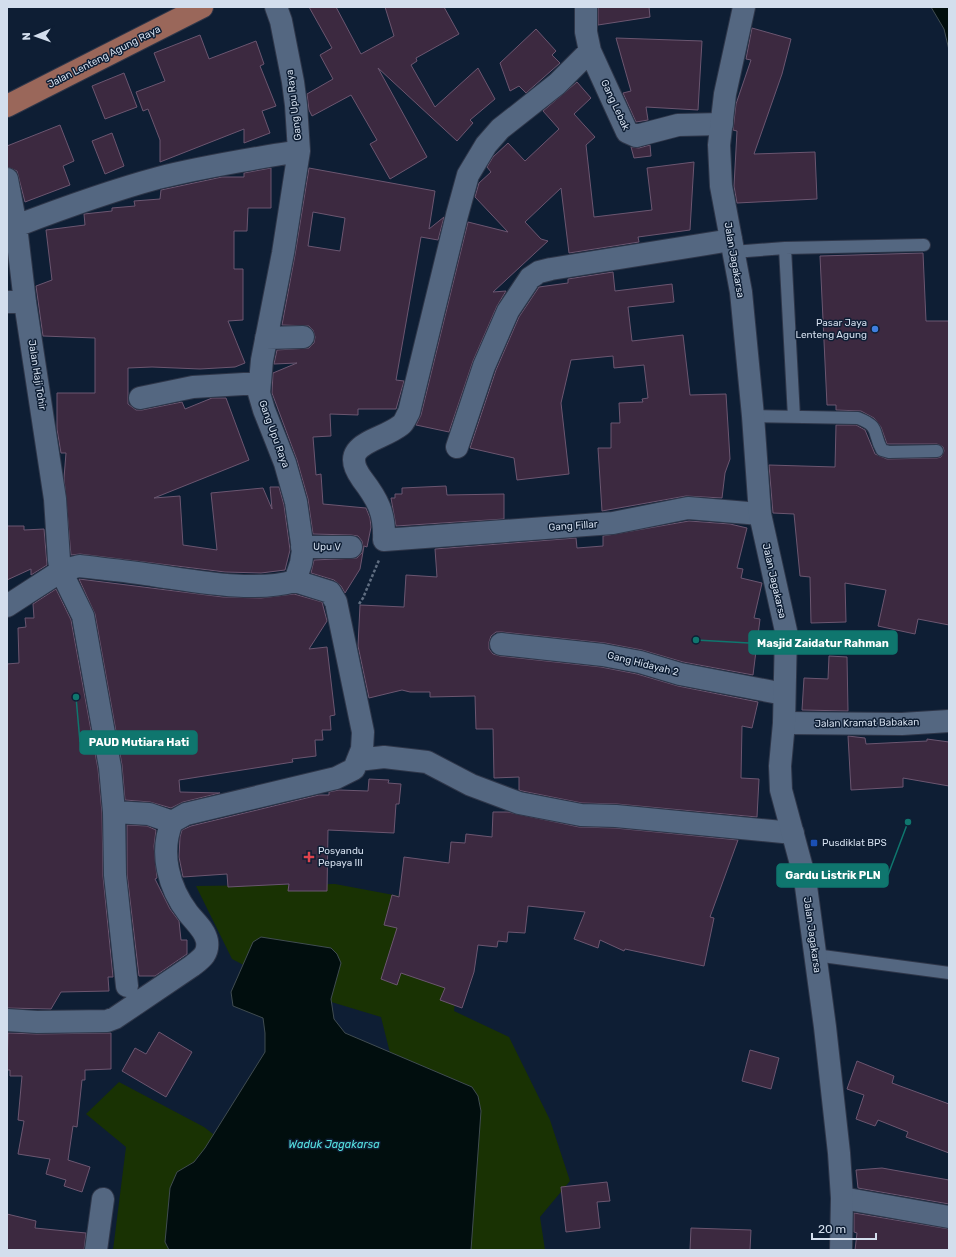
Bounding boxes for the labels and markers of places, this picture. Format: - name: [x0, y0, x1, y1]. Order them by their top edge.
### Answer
- place label: Pasar Jaya Lenteng Agung: [796, 317, 867, 341]
- marker: Pasar Jaya Lenteng Agung: [870, 324, 880, 334]
- callout: Masjid Zaidatur Rahman: [749, 631, 897, 654]
- callout: PAUD Mutiara Hati: [80, 731, 197, 754]
- place label: Pusdiklat BPS: [822, 837, 887, 849]
- marker: Pusdiklat BPS: [809, 838, 819, 848]
- place label: Posyandu Pepaya III: [318, 845, 364, 869]
- marker: Posyandu Pepaya III: [303, 851, 315, 863]
- callout: Gardu Listrik PLN: [777, 864, 888, 887]

